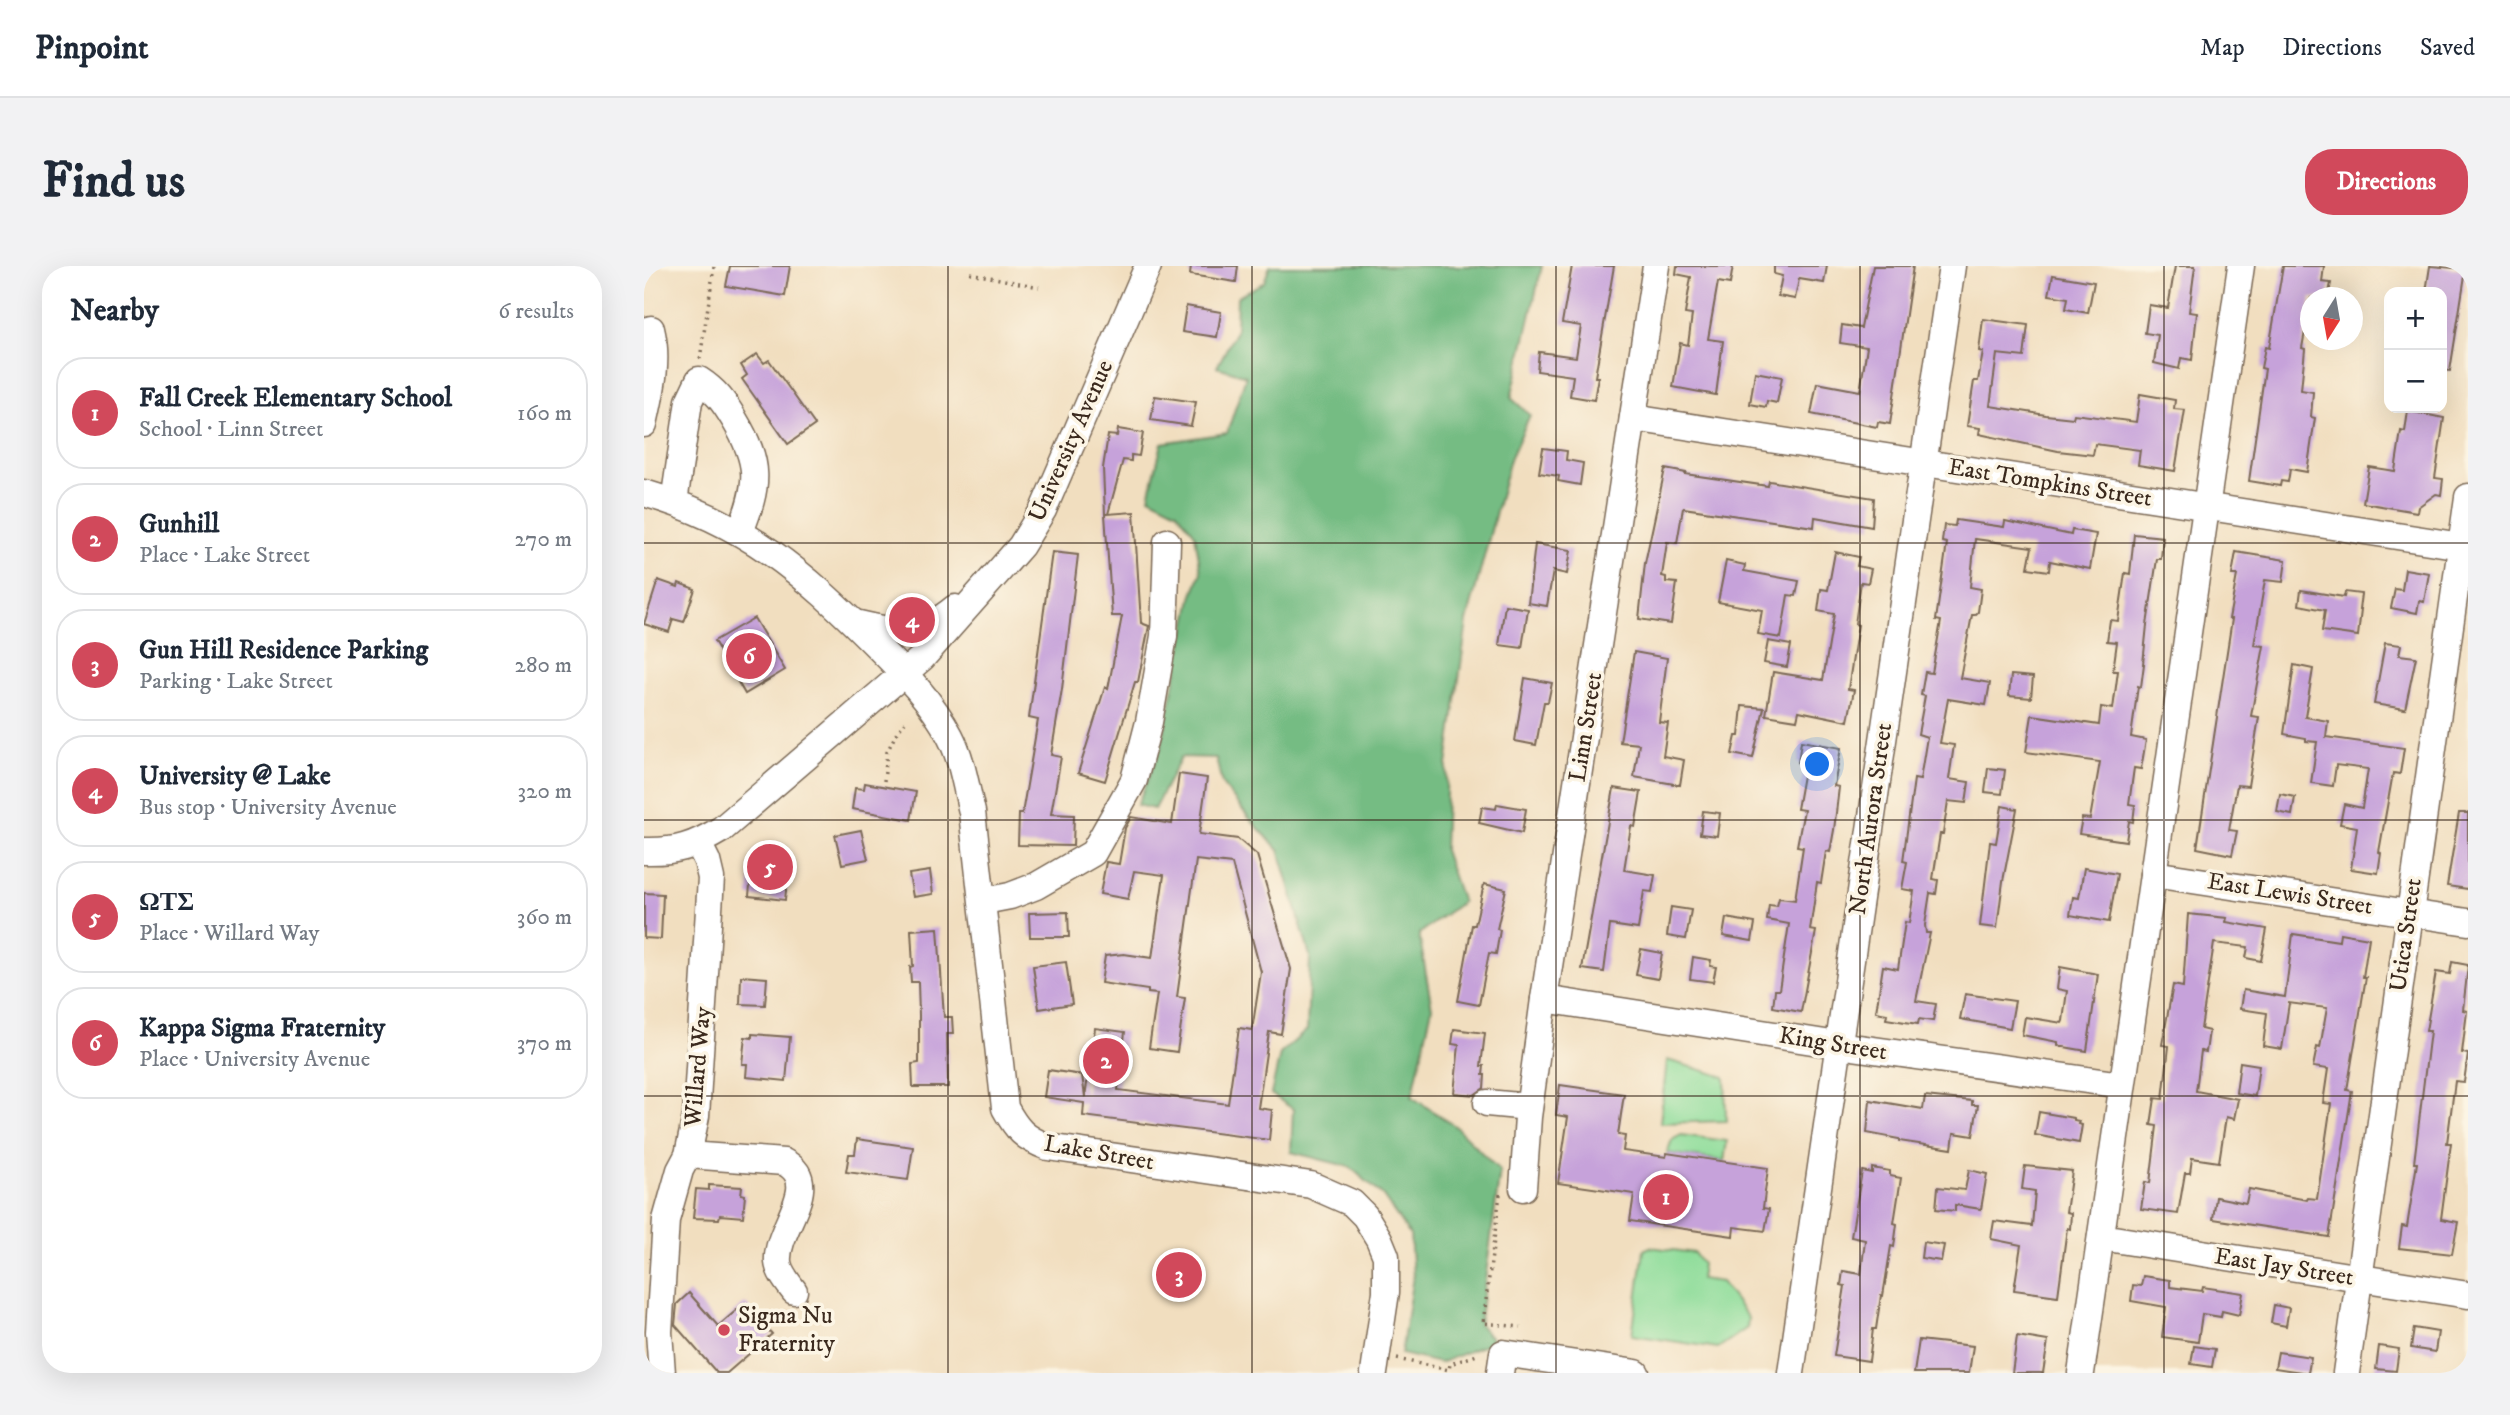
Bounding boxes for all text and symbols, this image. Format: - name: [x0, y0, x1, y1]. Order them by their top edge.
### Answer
- text: Pinpoint: [35, 28, 149, 69]
- text: Map: [2200, 33, 2245, 63]
- text: Directions: [2283, 33, 2382, 63]
- text: Saved: [2420, 33, 2475, 63]
- button: Directions: [2305, 149, 2468, 215]
- text: Find us: [42, 151, 185, 213]
- north arrow: [2300, 287, 2363, 350]
- map controls: [2384, 287, 2447, 413]
- button: +: [2384, 287, 2447, 350]
- text: Nearby: [70, 293, 159, 330]
- text: 6 results: [498, 297, 574, 326]
- button: −: [2384, 350, 2447, 413]
- street label: University Avenue: [1022, 356, 1120, 526]
- text: Fall Creek Elementary School: [139, 382, 452, 415]
- text: 1: [91, 399, 99, 428]
- text: 160 m: [517, 399, 572, 428]
- text: School · Linn Street: [139, 415, 323, 444]
- street label: East Tompkins Street: [1946, 452, 2154, 514]
- text: Gunhill: [139, 508, 219, 541]
- text: 2: [89, 525, 101, 554]
- text: 270 m: [515, 525, 572, 554]
- text: Place · Lake Street: [139, 541, 310, 570]
- pin: 4: [889, 594, 935, 646]
- pin: 6: [726, 630, 772, 682]
- text: Gun Hill Residence Parking: [139, 634, 428, 667]
- text: 3: [91, 651, 99, 680]
- text: 280 m: [515, 651, 572, 680]
- text: Parking · Lake Street: [139, 667, 333, 696]
- street label: Linn Street: [1563, 670, 1610, 784]
- street label: North Aurora Street: [1843, 721, 1899, 917]
- your location: [1800, 747, 1834, 781]
- text: University @ Lake: [139, 760, 331, 793]
- text: 4: [88, 777, 102, 806]
- text: 320 m: [518, 777, 572, 806]
- text: Bus stop · University Avenue: [139, 793, 397, 822]
- pin: 5: [747, 841, 793, 893]
- street label: East Lewis Street: [2205, 866, 2375, 922]
- street label: Utica Street: [2383, 876, 2429, 994]
- text: ΩΤΣ: [139, 886, 194, 919]
- text: 5: [89, 903, 101, 932]
- text: 360 m: [517, 903, 572, 932]
- text: Place · Willard Way: [139, 919, 319, 948]
- street label: Willard Way: [678, 1005, 718, 1129]
- text: Kappa Sigma Fraternity: [139, 1012, 385, 1045]
- street label: King Street: [1777, 1021, 1890, 1067]
- text: 6: [89, 1029, 101, 1058]
- text: 370 m: [517, 1029, 572, 1058]
- pin: 2: [1083, 1035, 1129, 1087]
- text: Place · University Avenue: [139, 1045, 370, 1074]
- street label: Lake Street: [1042, 1129, 1157, 1177]
- pin: 1: [1643, 1171, 1689, 1223]
- street label: East Jay Street: [2212, 1241, 2356, 1293]
- pin: 3: [1156, 1249, 1202, 1301]
- place label: Sigma Nu Fraternity: [738, 1301, 836, 1359]
- marker: Sigma Nu Fraternity: [716, 1322, 732, 1338]

